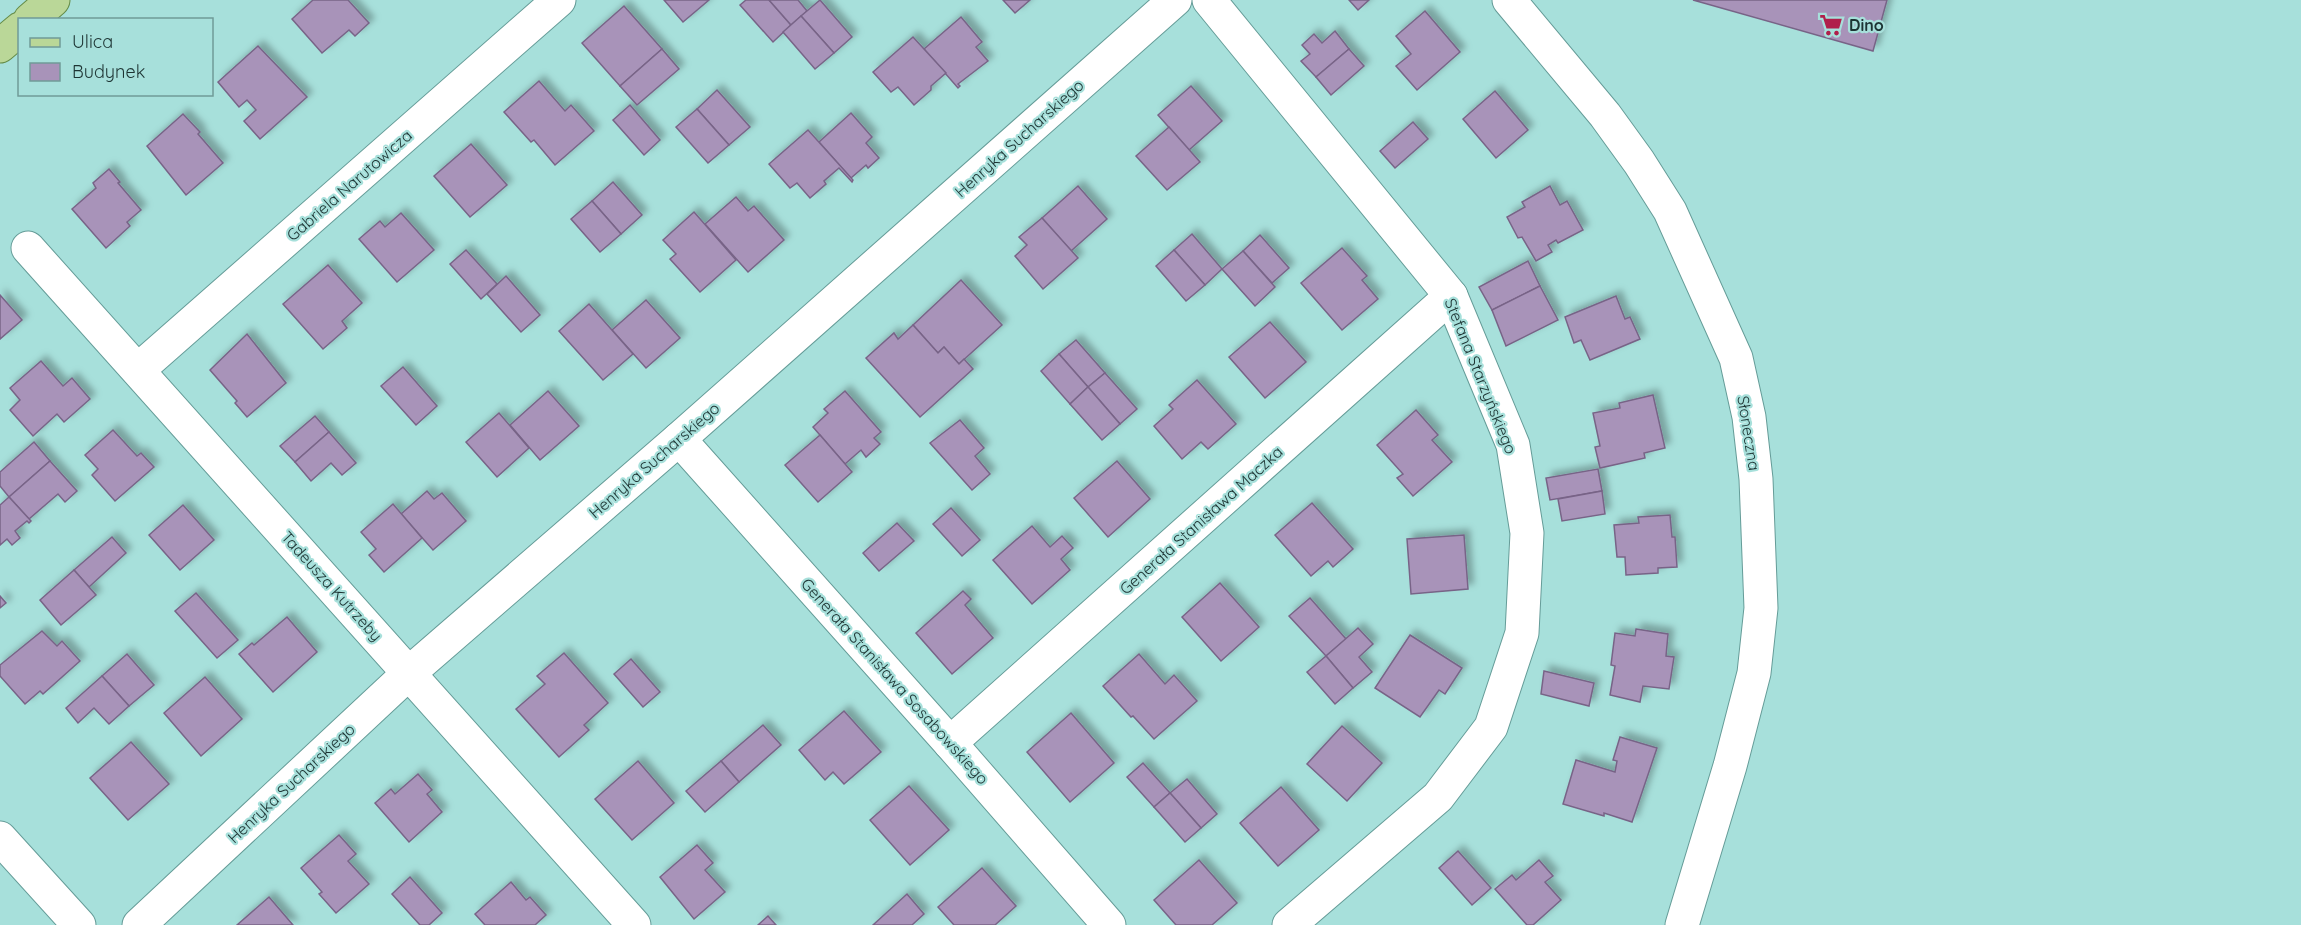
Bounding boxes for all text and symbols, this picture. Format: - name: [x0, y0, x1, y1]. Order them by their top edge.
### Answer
- supermarket icon: Dino: [1818, 12, 1844, 38]
- place label: Dino: [1849, 15, 1884, 35]
- legend: [18, 18, 213, 96]
- text: Ulica: [72, 30, 113, 53]
- text: Budynek: [72, 60, 145, 83]
- street label: Henryka Sucharskiego: [950, 75, 1088, 201]
- street label: Gabriela Narutowicza: [282, 125, 416, 245]
- street label: Stefana Starzyńskiego: [1441, 295, 1521, 457]
- street label: Słoneczna: [1733, 394, 1765, 472]
- street label: Henryka Sucharskiego: [585, 398, 723, 522]
- street label: Generała Stanisława Maczka: [1115, 441, 1287, 599]
- street label: Tadeusza Kutrzeby: [277, 527, 387, 645]
- street label: Generała Stanisława Sosabowskiego: [797, 574, 993, 788]
- street label: Henryka Sucharskiego: [223, 719, 359, 847]

